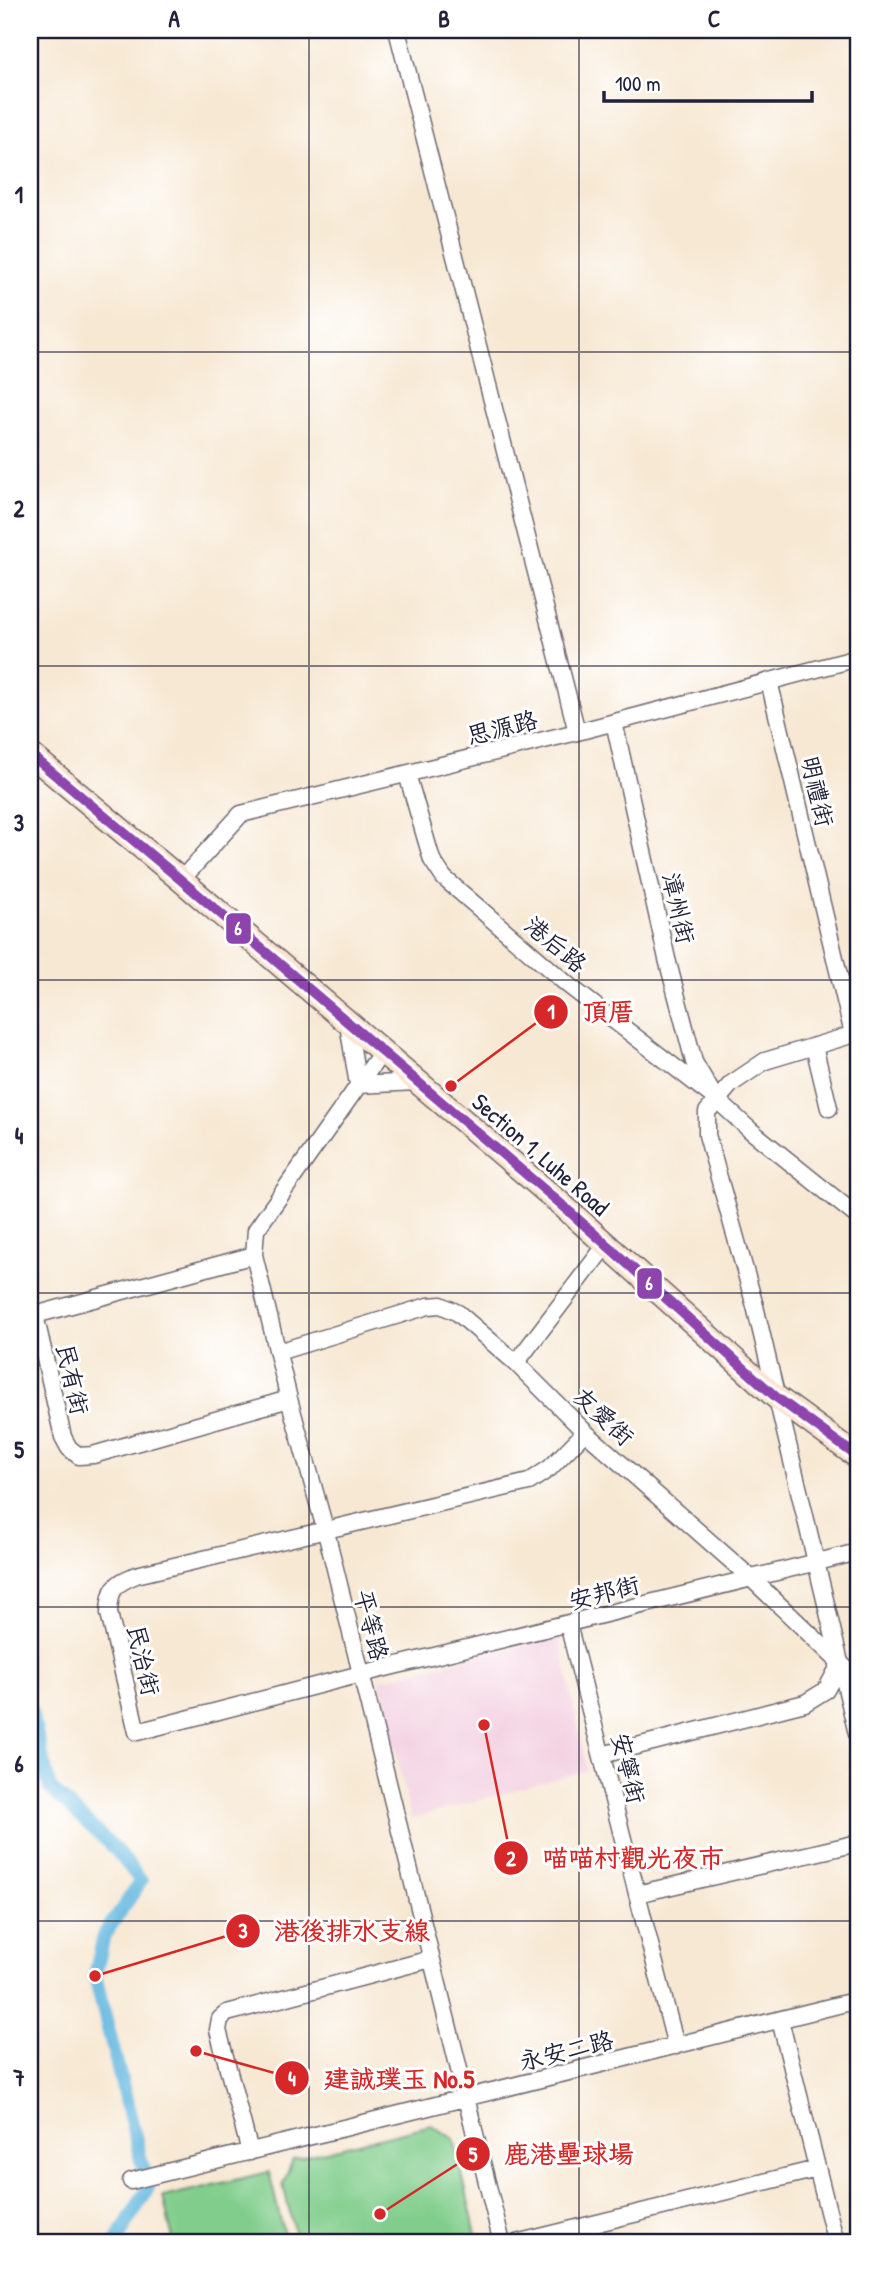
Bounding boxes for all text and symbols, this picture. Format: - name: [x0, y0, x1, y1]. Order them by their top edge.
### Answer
- text: A: [168, 3, 180, 34]
- text: B: [438, 3, 450, 34]
- text: C: [708, 3, 720, 34]
- scale bar: [604, 60, 813, 104]
- text: 100 m: [615, 69, 661, 98]
- text: 1: [15, 179, 23, 210]
- text: 2: [14, 493, 25, 524]
- street label: 思源路: [463, 703, 541, 751]
- street label: 明禮街: [794, 752, 842, 830]
- text: 3: [14, 807, 24, 838]
- street label: 漳州街: [655, 869, 703, 947]
- street label: 港后路: [518, 909, 594, 979]
- line badge: 6: [225, 912, 252, 945]
- text: 6: [234, 915, 242, 941]
- callout: 頂厝: [533, 988, 648, 1035]
- text: 頂厝: [582, 994, 634, 1029]
- text: 1: [547, 997, 555, 1026]
- street label: Section 1, Luhe Road: [466, 1086, 616, 1222]
- text: 4: [15, 1120, 24, 1151]
- line badge: 6: [636, 1267, 663, 1300]
- text: 6: [645, 1270, 653, 1296]
- street label: 民有街: [49, 1340, 97, 1418]
- street label: 友愛街: [567, 1380, 641, 1452]
- text: 5: [14, 1434, 24, 1465]
- street label: 安邦街: [565, 1568, 643, 1616]
- street label: 平等路: [348, 1586, 396, 1664]
- street label: 民治街: [120, 1621, 168, 1699]
- street label: 安寧街: [605, 1729, 653, 1807]
- text: 6: [14, 1748, 24, 1779]
- callout: 喵喵村觀光夜市: [493, 1835, 738, 1882]
- text: 喵喵村觀光夜市: [542, 1840, 724, 1875]
- text: 2: [506, 1844, 516, 1873]
- callout: 港後排水支線: [225, 1907, 444, 1954]
- text: 港後排水支線: [274, 1913, 430, 1948]
- text: 3: [238, 1916, 248, 1945]
- street label: 永安二路: [516, 2023, 616, 2077]
- callout: 建誠璞玉 No.5: [275, 2055, 489, 2102]
- text: 建誠璞玉 No.5: [324, 2061, 474, 2096]
- text: 7: [12, 2062, 25, 2093]
- text: 4: [288, 2064, 296, 2093]
- callout: 鹿港壘球場: [455, 2131, 648, 2178]
- text: 鹿港壘球場: [504, 2136, 634, 2171]
- text: 5: [469, 2140, 478, 2169]

